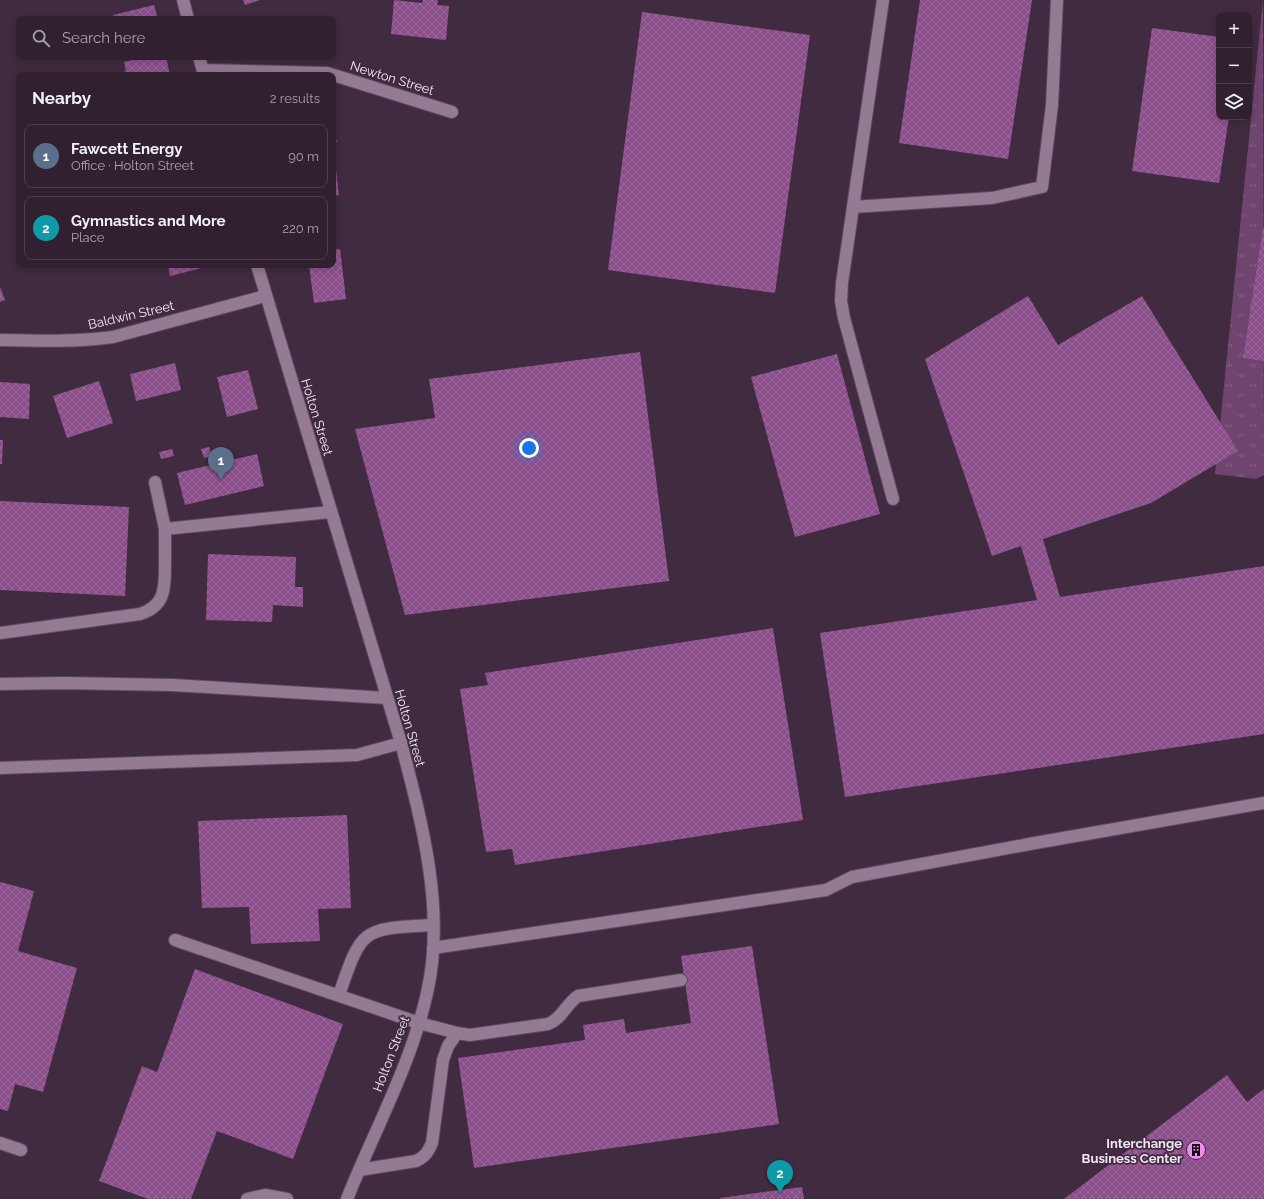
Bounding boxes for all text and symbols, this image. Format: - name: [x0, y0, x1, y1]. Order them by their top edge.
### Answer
- map controls: [1216, 12, 1252, 120]
- button: +: [1216, 12, 1252, 48]
- search box: [16, 16, 336, 60]
- icon: search: [30, 27, 52, 49]
- text: Search here: [62, 29, 145, 47]
- button: −: [1216, 48, 1252, 84]
- street label: Newton Street: [348, 58, 436, 98]
- button: layers: [1216, 84, 1252, 120]
- text: Nearby: [32, 88, 91, 108]
- text: 2 results: [270, 91, 320, 106]
- text: Fawcett Energy: [71, 140, 182, 158]
- text: 1: [43, 149, 49, 164]
- text: 90 m: [288, 149, 319, 164]
- text: Office · Holton Street: [71, 158, 194, 173]
- text: Gymnastics and More: [71, 212, 226, 230]
- text: 2: [42, 221, 50, 236]
- text: 220 m: [282, 221, 319, 236]
- text: Place: [71, 230, 104, 245]
- street label: Baldwin Street: [87, 298, 176, 332]
- street label: Holton Street: [298, 377, 336, 458]
- your location: [519, 438, 539, 458]
- pin: 1: [208, 447, 234, 480]
- street label: Holton Street: [392, 688, 428, 769]
- street label: Holton Street: [370, 1014, 413, 1094]
- place label: Interchange Business Center: [1082, 1136, 1182, 1166]
- building icon: Interchange Business Center: [1185, 1139, 1207, 1161]
- pin: 2: [767, 1160, 793, 1193]

